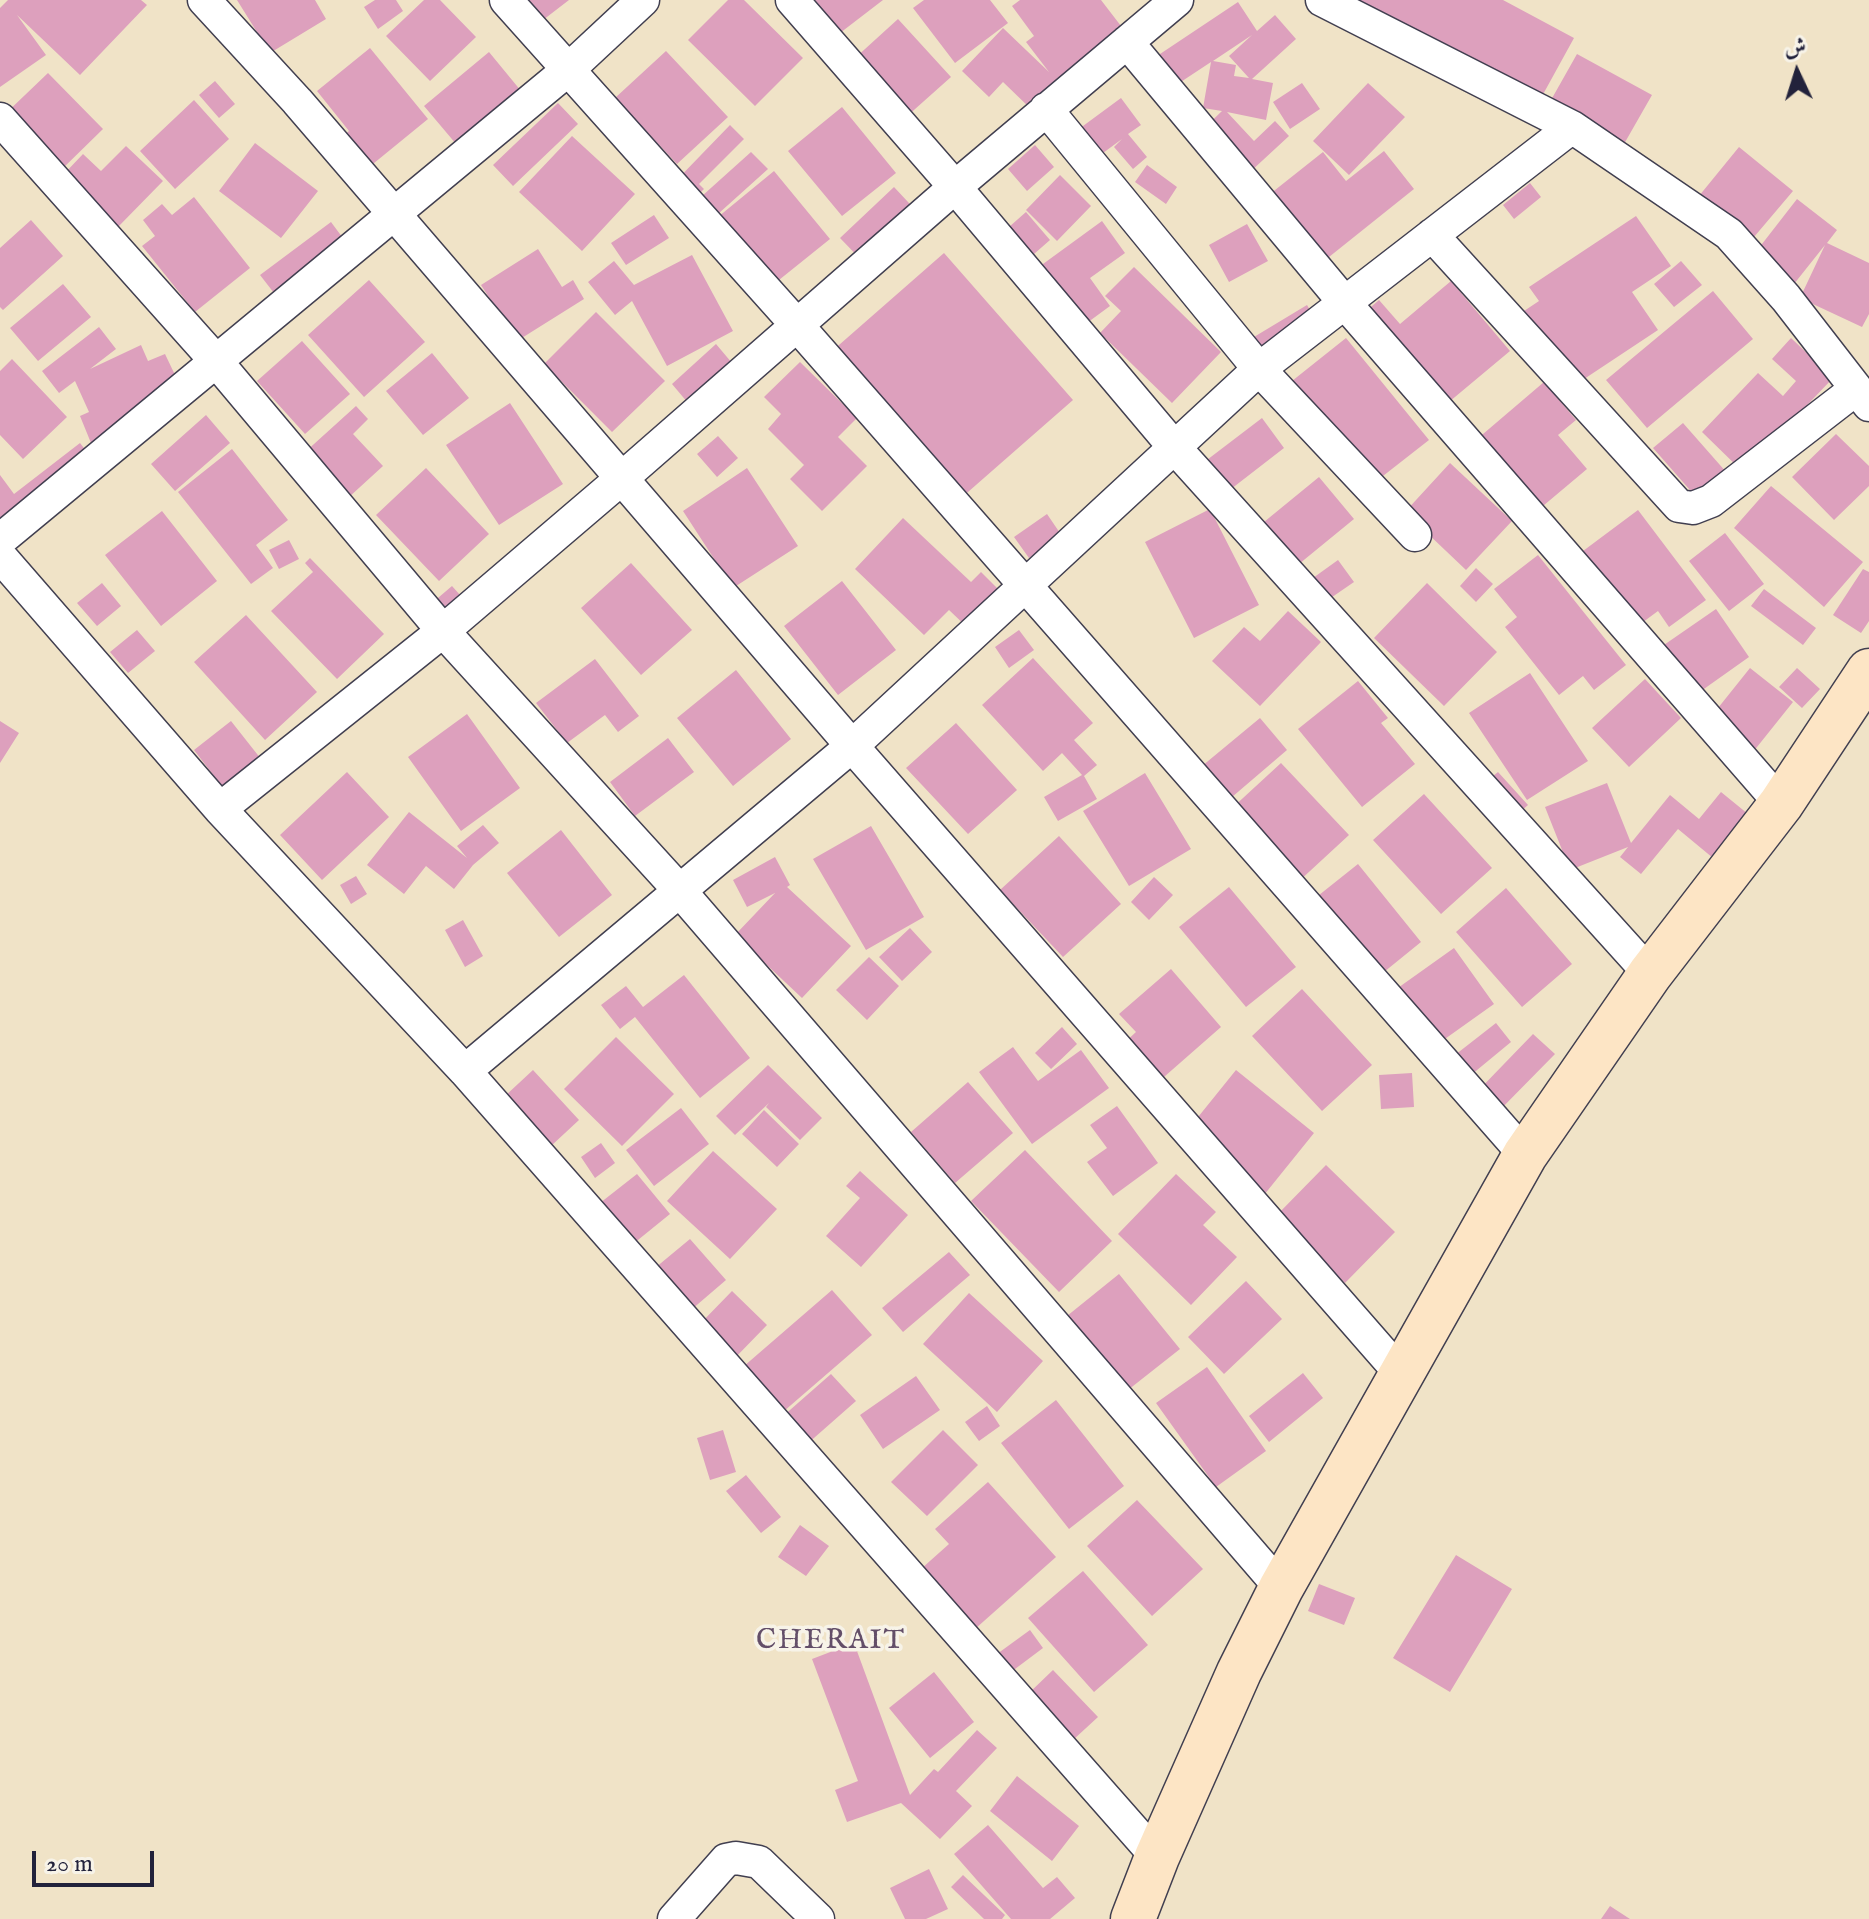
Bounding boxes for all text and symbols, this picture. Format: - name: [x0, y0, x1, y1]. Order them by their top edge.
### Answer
- north arrow: [1757, 32, 1837, 112]
- text: ش: [1783, 33, 1807, 63]
- district label: CHERAIT: [756, 1625, 906, 1659]
- scale bar: [36, 1835, 158, 1885]
- text: 20 m: [46, 1849, 93, 1880]

